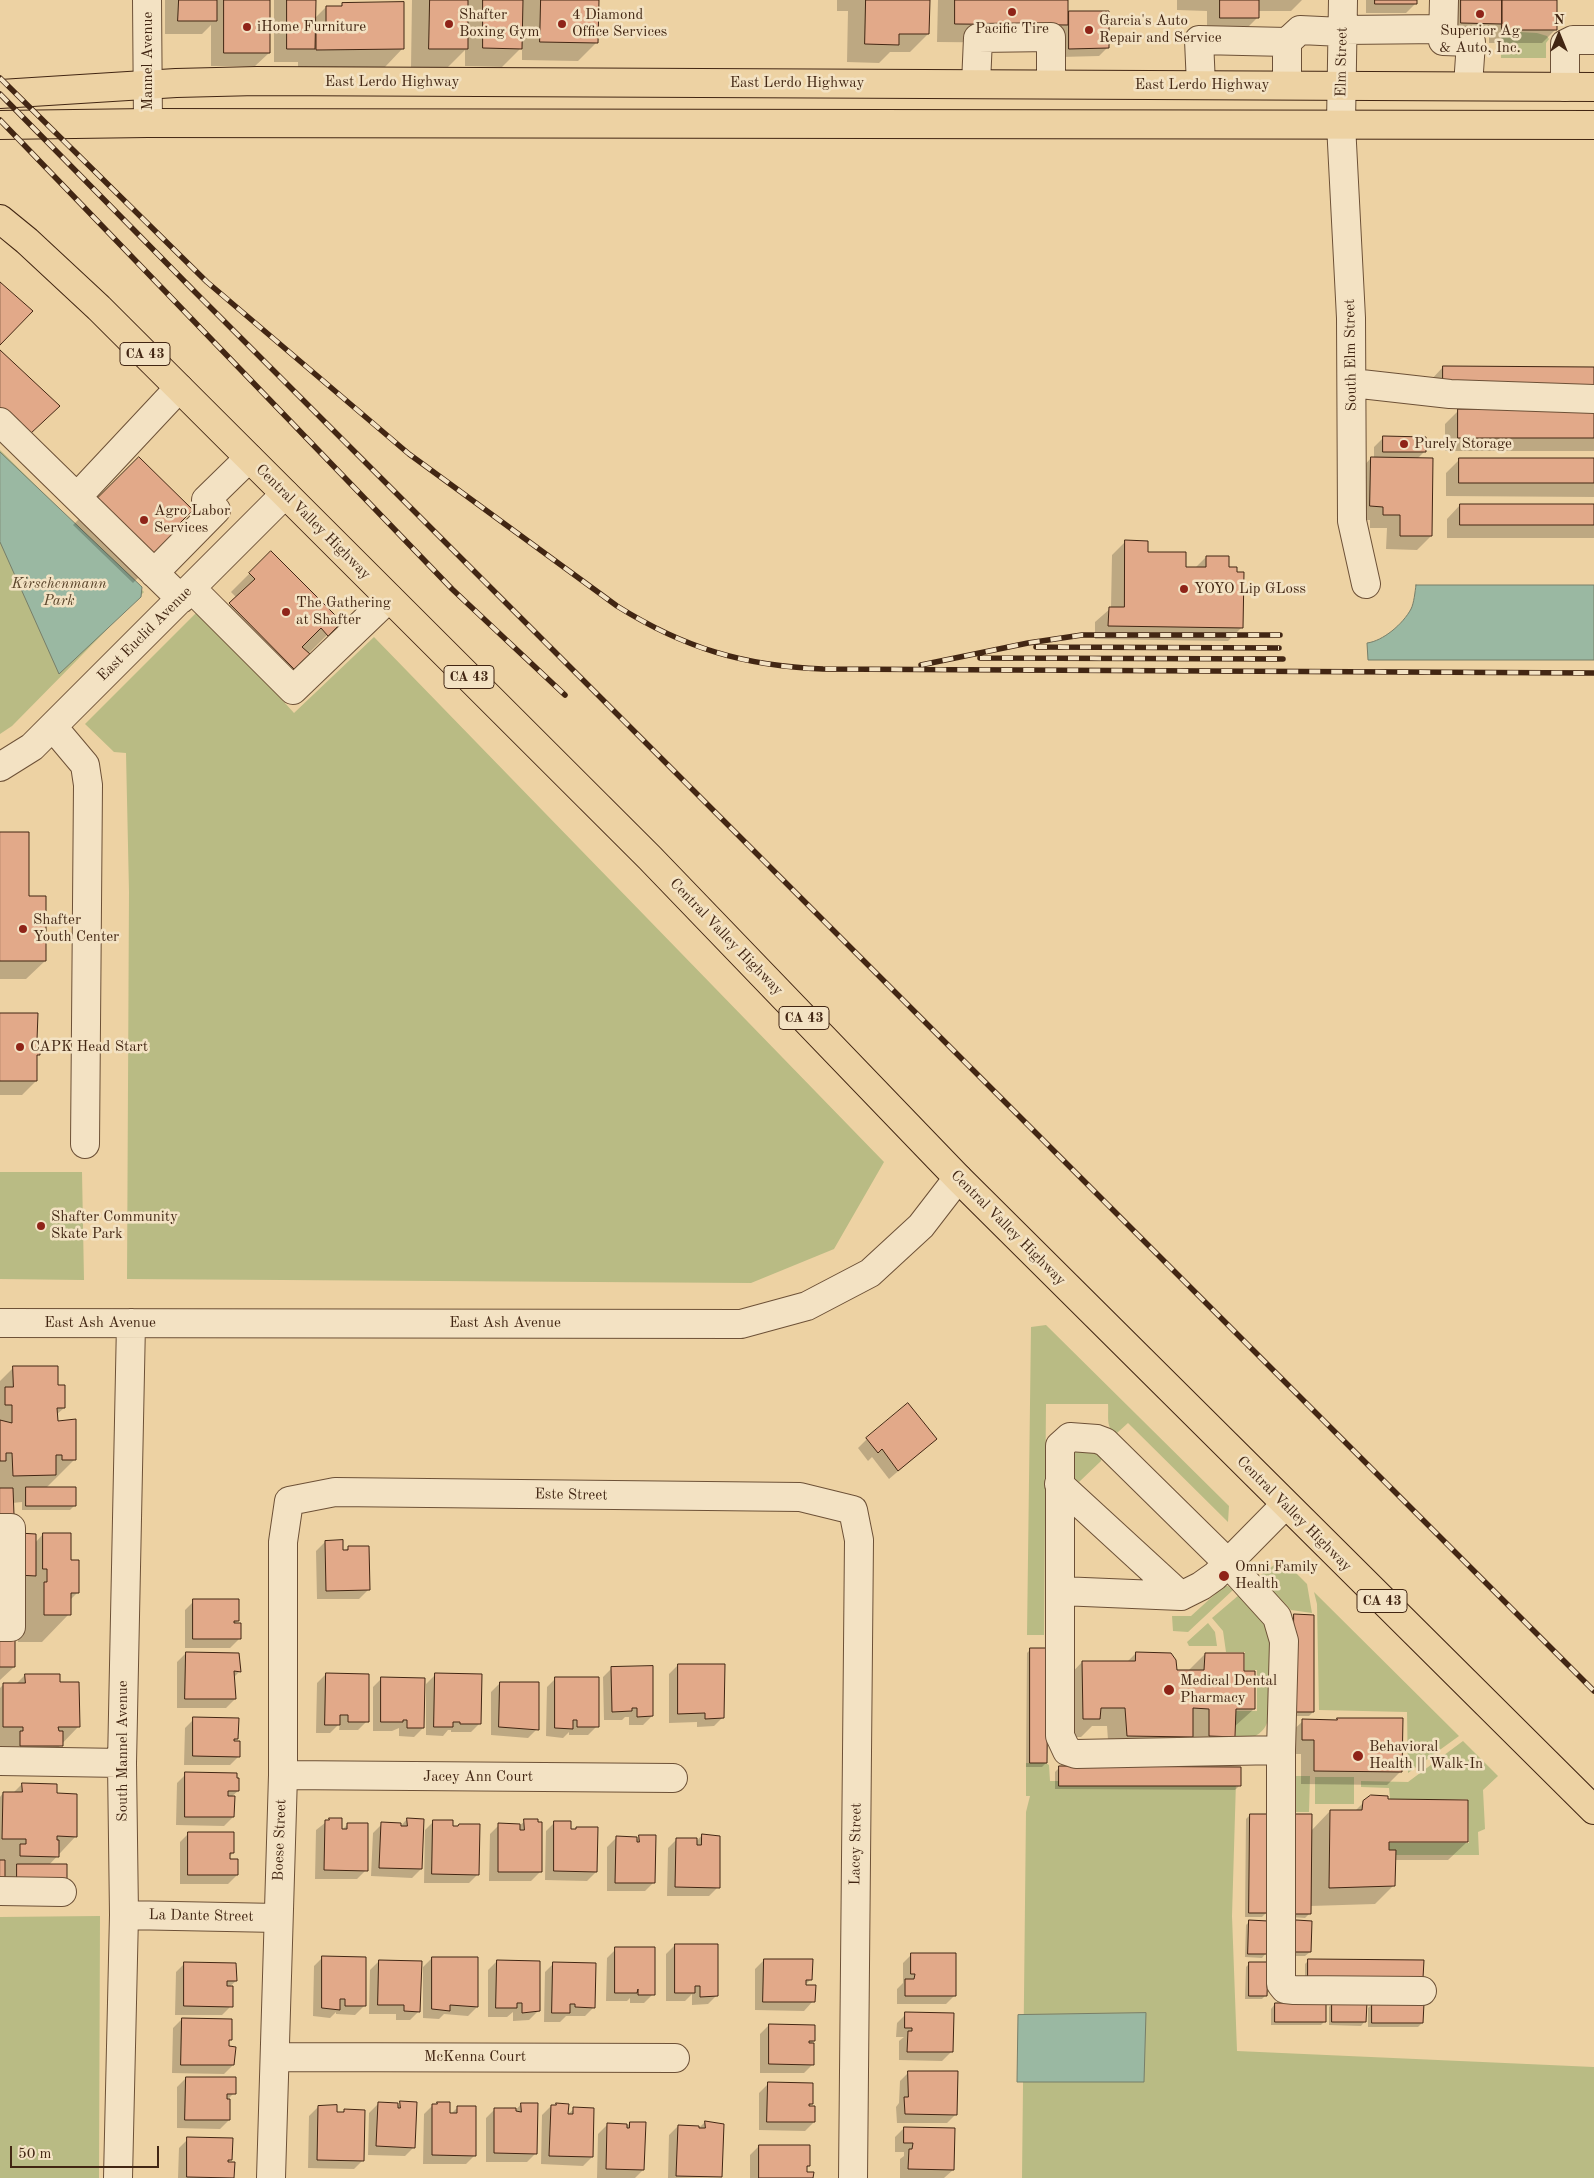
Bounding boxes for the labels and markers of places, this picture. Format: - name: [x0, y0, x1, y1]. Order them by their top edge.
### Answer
- place label: Shafter Boxing Gym: [459, 6, 539, 41]
- place label: 4 Diamond Office Services: [572, 6, 667, 41]
- marker: Pacific Tire: [1006, 6, 1018, 18]
- marker: Superior Ag & Auto, Inc.: [1474, 8, 1486, 20]
- place label: Garcia's Auto Repair and Service: [1099, 12, 1222, 47]
- place label: iHome Furniture: [257, 18, 366, 36]
- marker: Shafter Boxing Gym: [443, 18, 455, 30]
- marker: 4 Diamond Office Services: [556, 18, 568, 30]
- place label: Pacific Tire: [975, 20, 1049, 38]
- marker: iHome Furniture: [241, 21, 253, 33]
- place label: Superior Ag & Auto, Inc.: [1439, 22, 1521, 57]
- marker: Garcia's Auto Repair and Service: [1083, 24, 1095, 36]
- place label: Purely Storage: [1414, 435, 1512, 453]
- marker: Purely Storage: [1398, 438, 1410, 450]
- place label: Agro Labor Services: [154, 502, 230, 537]
- marker: Agro Labor Services: [138, 514, 150, 526]
- place label: YOYO Lip GLoss: [1194, 580, 1306, 598]
- marker: YOYO Lip GLoss: [1178, 583, 1190, 595]
- place label: The Gathering at Shafter: [296, 594, 391, 629]
- marker: The Gathering at Shafter: [280, 606, 292, 618]
- place label: Shafter Youth Center: [33, 911, 119, 946]
- marker: Shafter Youth Center: [17, 923, 29, 935]
- place label: CAPK Head Start: [30, 1038, 148, 1056]
- marker: CAPK Head Start: [14, 1041, 26, 1053]
- place label: Shafter Community Skate Park: [51, 1208, 178, 1243]
- marker: Shafter Community Skate Park: [35, 1220, 47, 1232]
- place label: Omni Family Health: [1235, 1558, 1318, 1593]
- marker: Omni Family Health: [1217, 1569, 1231, 1583]
- place label: Medical Dental Pharmacy: [1180, 1672, 1277, 1707]
- marker: Medical Dental Pharmacy: [1162, 1683, 1176, 1697]
- place label: Behavioral Health || Walk-In: [1369, 1738, 1483, 1773]
- marker: Behavioral Health || Walk-In: [1351, 1749, 1365, 1763]

